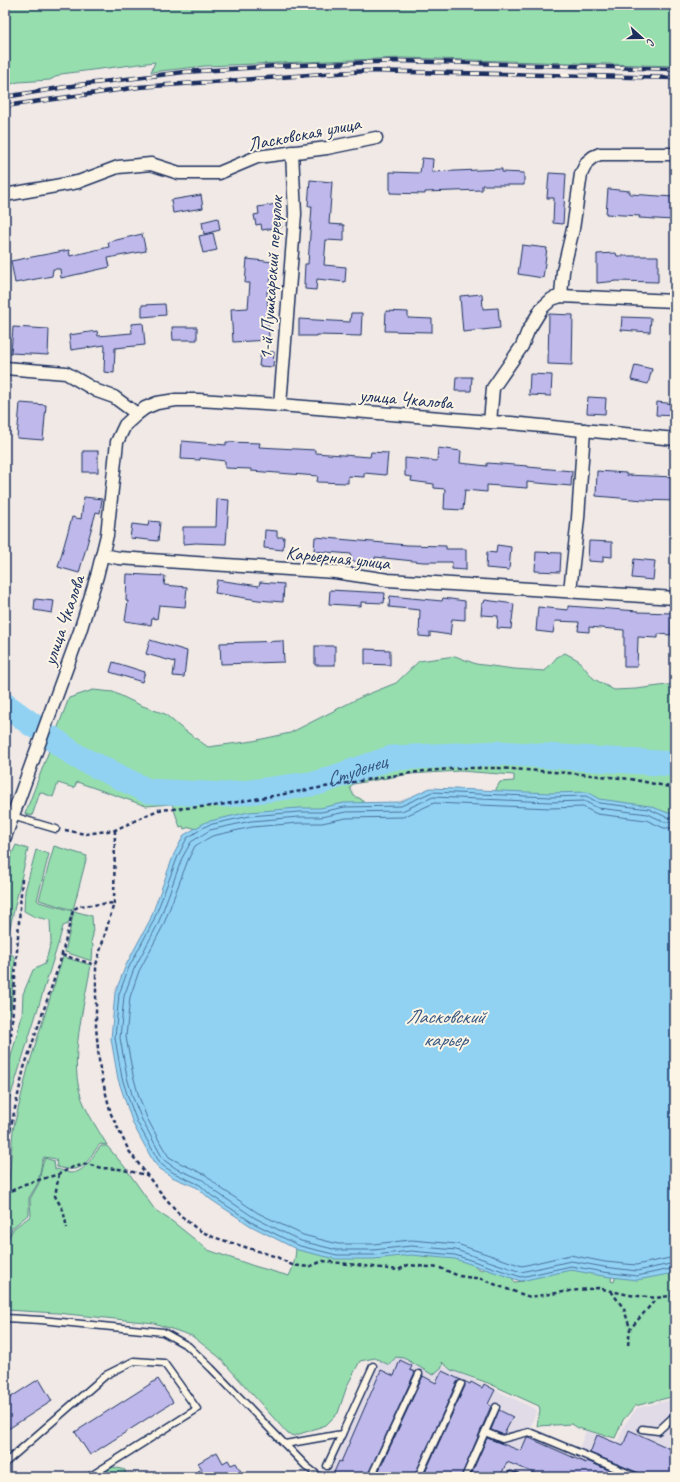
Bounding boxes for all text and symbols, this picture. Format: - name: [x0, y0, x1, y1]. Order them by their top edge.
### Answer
- north arrow: [622, 18, 662, 58]
- text: С: [643, 37, 659, 48]
- street label: Ласковская улица: [246, 111, 364, 157]
- street label: 1-й Пушкарский переулок: [253, 194, 289, 361]
- street label: улица Чкалова: [357, 383, 456, 415]
- street label: Карьерная улица: [285, 541, 393, 576]
- street label: улица Чкалова: [37, 570, 91, 669]
- water label: Студенец: [323, 748, 393, 792]
- water label: Ласковский карьер: [406, 1004, 488, 1052]

